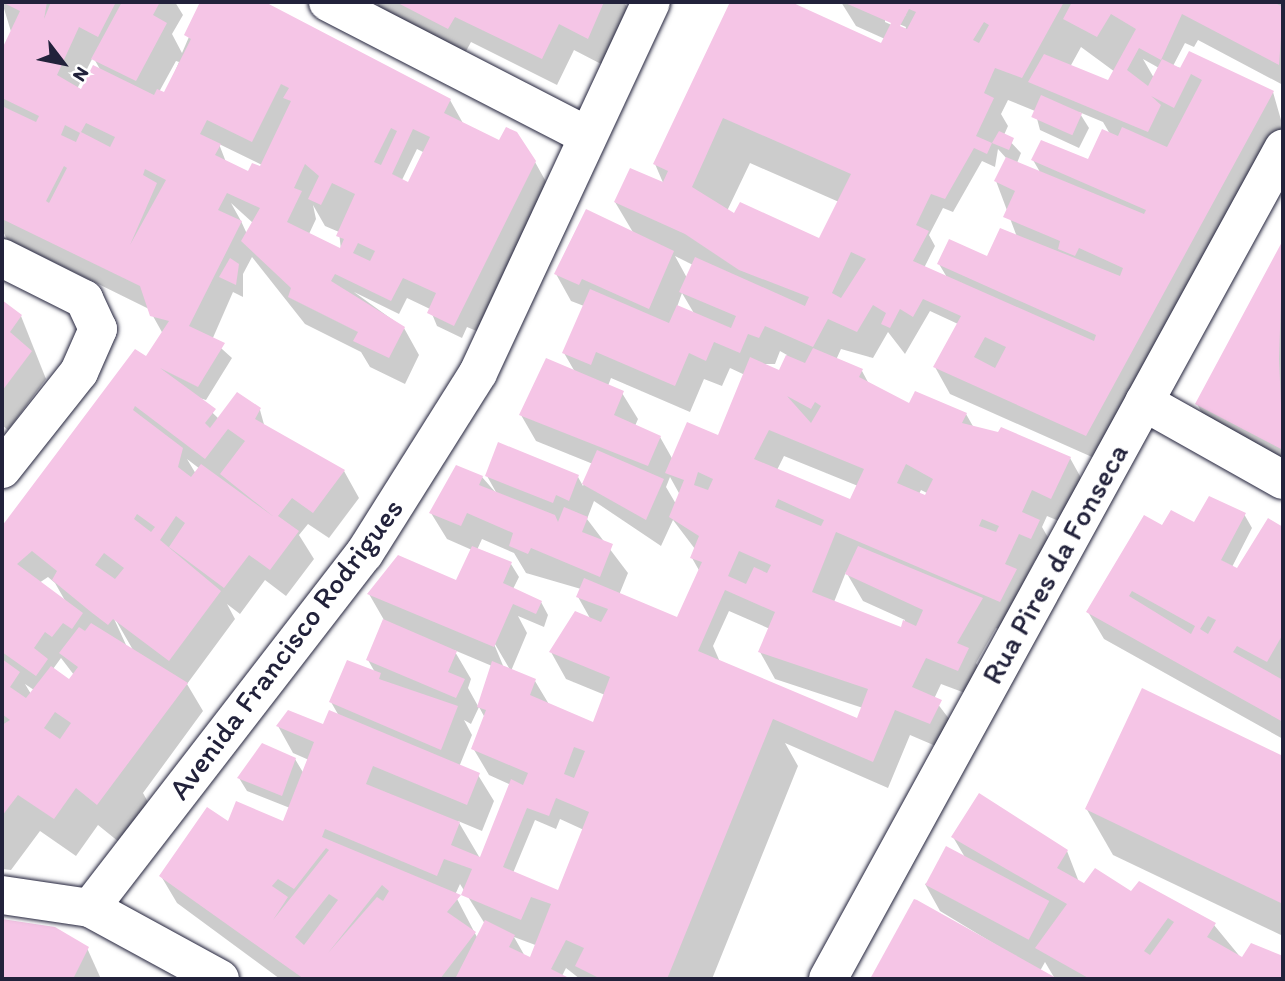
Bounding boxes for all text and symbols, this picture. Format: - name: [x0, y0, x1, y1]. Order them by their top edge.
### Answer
- north arrow: [28, 28, 98, 98]
- text: N: [68, 63, 94, 86]
- street label: Rua Pires da Fonseca: [974, 437, 1136, 691]
- street label: Avenida Francisco Rodrigues: [161, 492, 411, 806]

